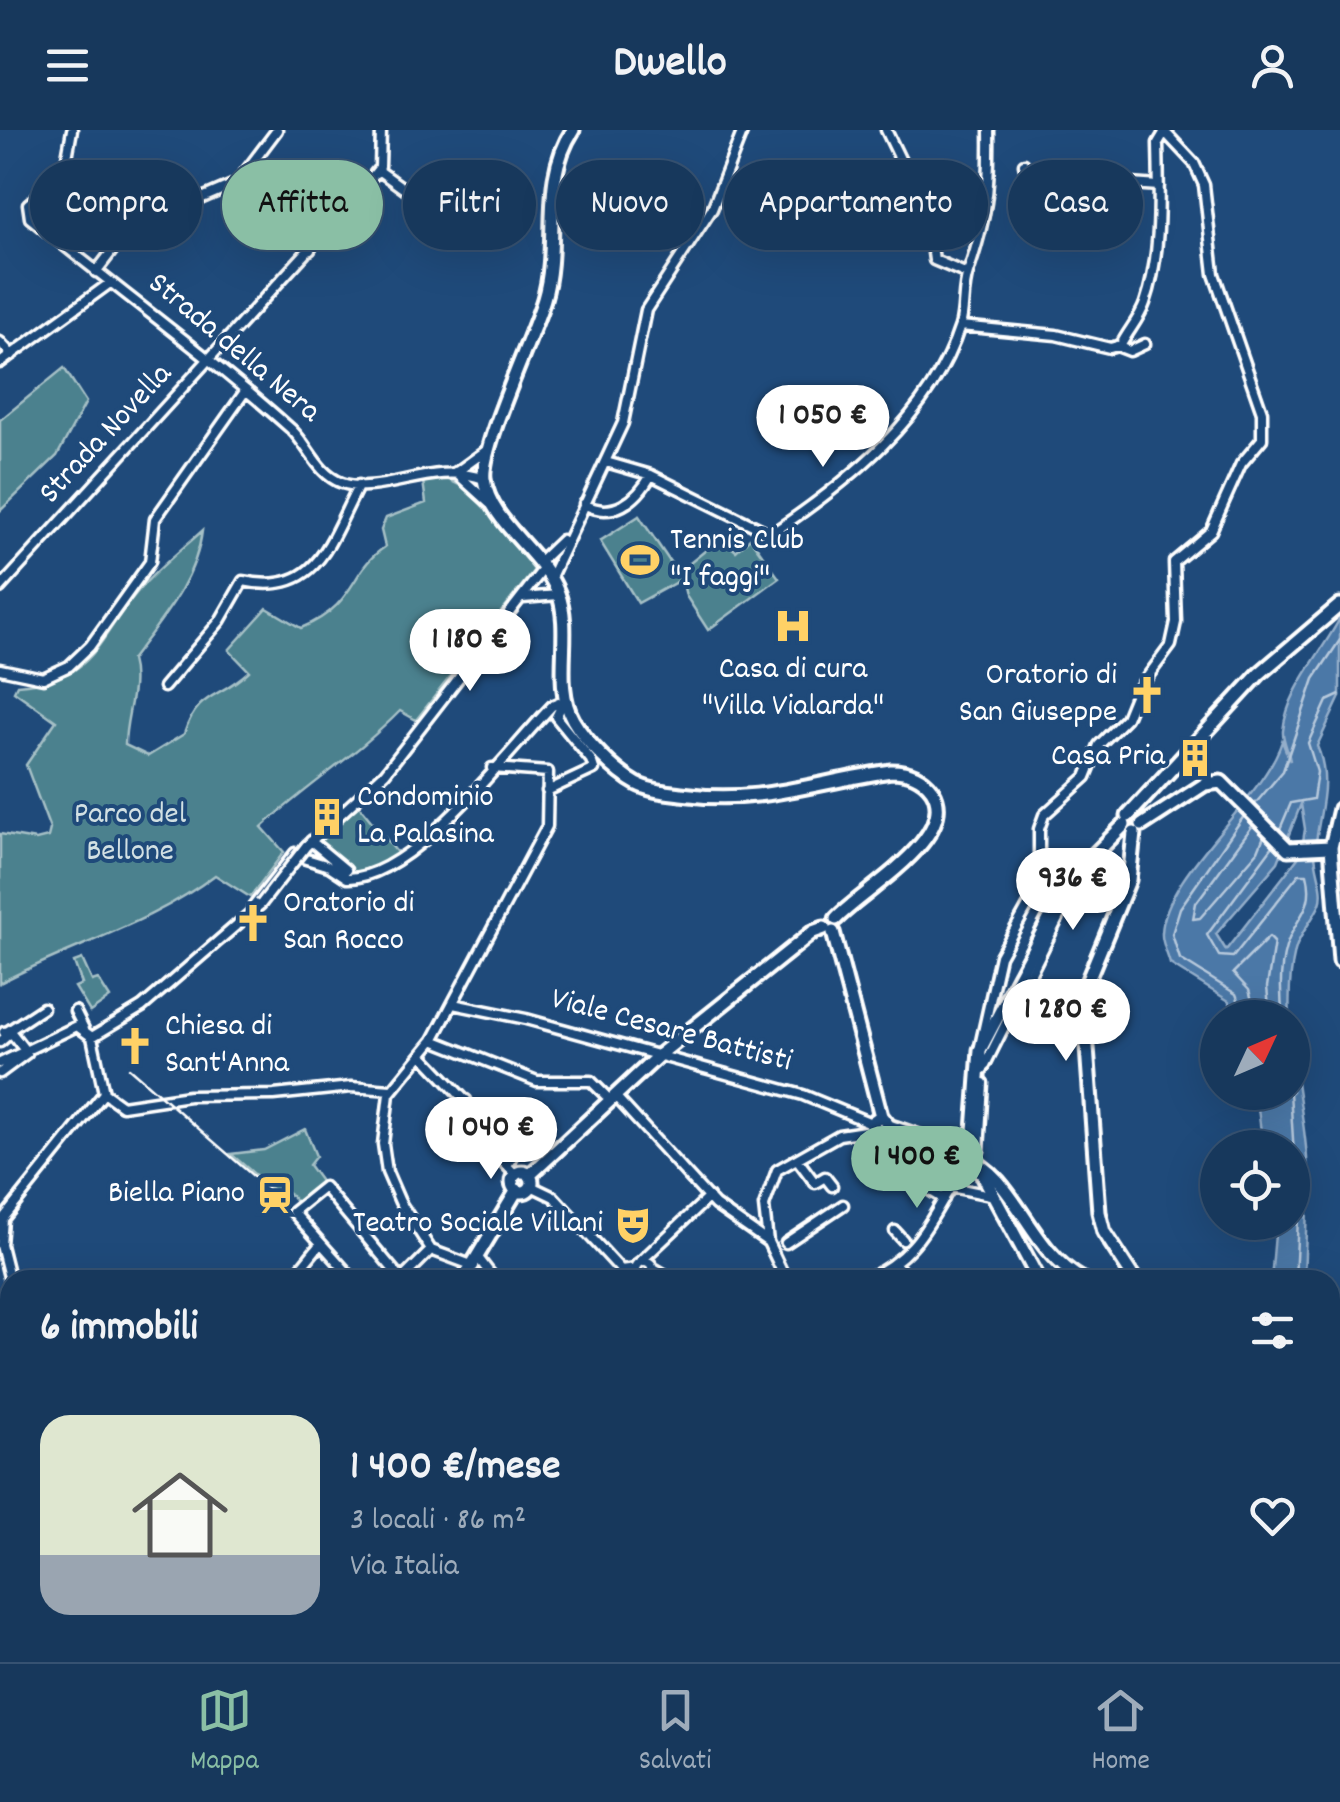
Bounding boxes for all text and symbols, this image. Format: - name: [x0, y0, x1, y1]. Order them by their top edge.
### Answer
- text: Dwello: [613, 33, 727, 97]
- icon: menu: [40, 38, 95, 93]
- icon: person: [1245, 38, 1300, 93]
- chip: Compra: [30, 160, 202, 250]
- chip: Affitta: [222, 160, 383, 250]
- chip: Filtri: [403, 160, 536, 250]
- chip: Nuovo: [556, 160, 704, 250]
- chip: Appartamento: [724, 160, 988, 250]
- chip: Casa: [1008, 160, 1143, 250]
- street label: Strada della Nera: [136, 263, 330, 436]
- street label: Strada Novella: [30, 354, 185, 516]
- pin: 1 050 €: [731, 385, 915, 470]
- text: 1 050 €: [778, 394, 868, 440]
- place label: Tennis Club "I faggi": [670, 519, 804, 602]
- sports icon: Tennis Club "I faggi": [619, 539, 661, 581]
- hospital icon: Casa di cura "Villa Vialarda": [772, 605, 814, 647]
- pin: 1 180 €: [378, 609, 562, 694]
- text: 1 180 €: [432, 618, 508, 664]
- place label: Casa di cura "Villa Vialarda": [702, 648, 884, 731]
- place label: Oratorio di San Giuseppe: [959, 654, 1117, 737]
- church icon: Oratorio di San Giuseppe: [1126, 674, 1168, 716]
- place label: Casa Pria: [1051, 735, 1166, 781]
- building icon: Casa Pria: [1174, 737, 1216, 779]
- place label: Condominio La Palasina: [357, 776, 495, 859]
- park label: Parco del Bellone: [74, 793, 187, 876]
- building icon: Condominio La Palasina: [306, 796, 348, 838]
- pin: 936 €: [1003, 848, 1143, 933]
- text: 936 €: [1038, 857, 1108, 903]
- place label: Oratorio di San Rocco: [283, 882, 415, 965]
- church icon: Oratorio di San Rocco: [232, 902, 274, 944]
- street label: Viale Cesare Battisti: [545, 978, 797, 1086]
- pin: 1 280 €: [974, 979, 1158, 1064]
- text: 1 280 €: [1024, 988, 1108, 1034]
- north arrow: [1200, 1000, 1310, 1110]
- map controls: [1200, 1000, 1310, 1240]
- place label: Chiesa di Sant'Anna: [165, 1005, 290, 1088]
- church icon: Chiesa di Sant'Anna: [114, 1025, 156, 1067]
- pin: 1 040 €: [399, 1097, 583, 1182]
- text: 1 040 €: [447, 1106, 535, 1152]
- pin: 1 400 €: [825, 1126, 1009, 1211]
- button: locate: [1200, 1130, 1310, 1240]
- text: 1 400 €: [873, 1135, 961, 1181]
- place label: Biella Piano: [108, 1172, 245, 1218]
- station icon: Biella Piano: [254, 1174, 296, 1216]
- place label: Teatro Sociale Villani: [353, 1202, 603, 1248]
- theatre icon: Teatro Sociale Villani: [612, 1204, 654, 1246]
- text: 6 immobili: [40, 1300, 198, 1360]
- icon: filters: [1245, 1303, 1300, 1358]
- text: 1 400 €/mese: [350, 1439, 561, 1499]
- icon: home: [120, 1455, 240, 1575]
- icon: heart: [1245, 1488, 1300, 1543]
- text: 3 locali · 86 m²: [350, 1499, 526, 1545]
- text: Via Italia: [350, 1545, 459, 1591]
- tab: Mappa: [190, 1683, 259, 1783]
- tab: Salvati: [639, 1683, 711, 1783]
- tab: Home: [1092, 1683, 1150, 1783]

